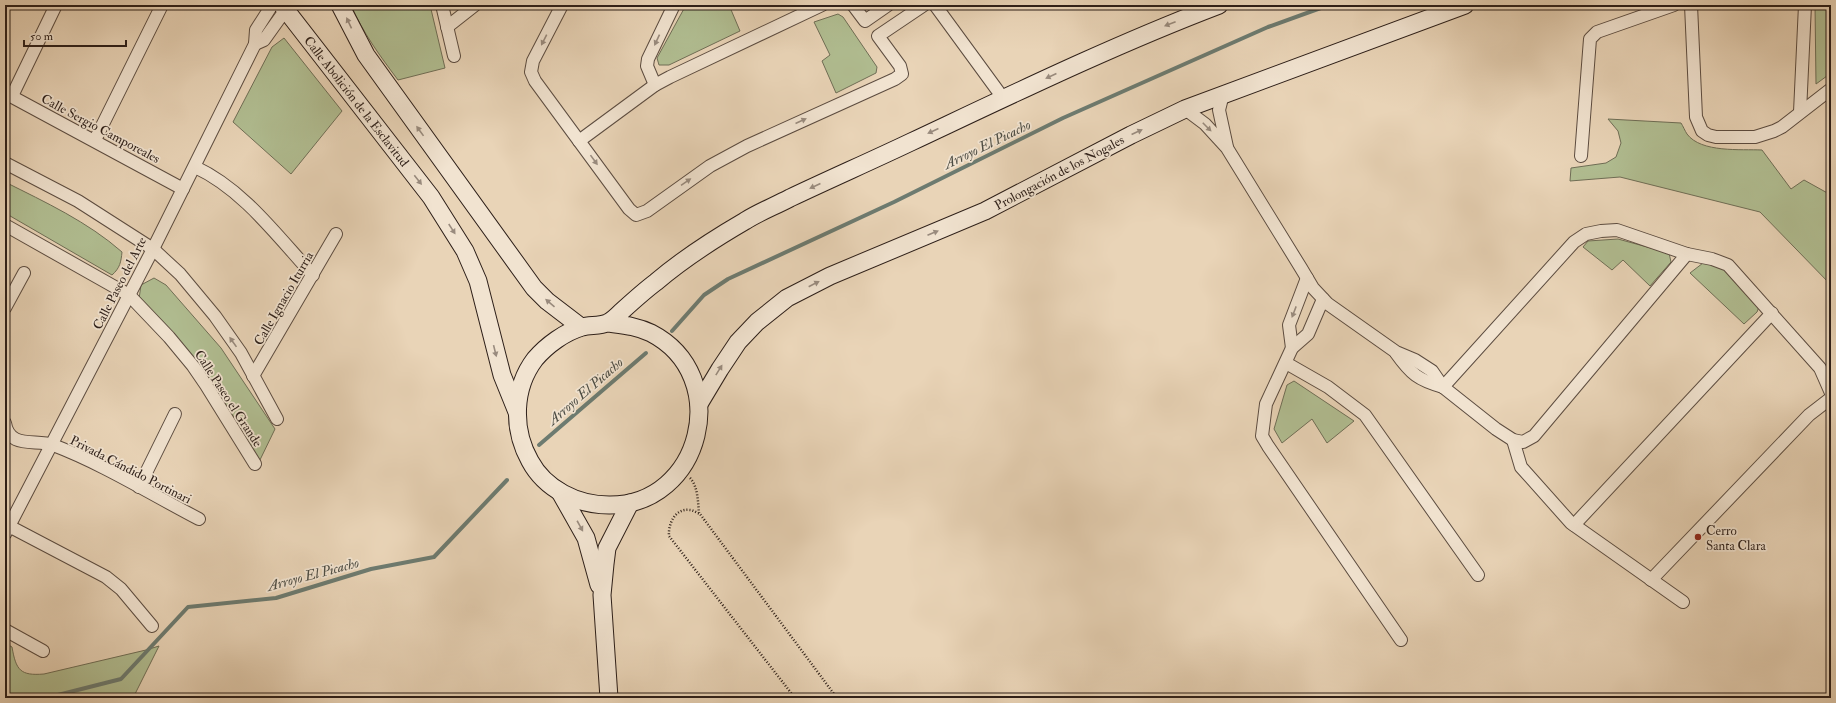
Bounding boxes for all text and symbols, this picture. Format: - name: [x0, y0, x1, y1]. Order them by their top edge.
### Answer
- one-way arrow: [346, 17, 352, 29]
- one-way arrow: [1163, 21, 1175, 27]
- scale bar: [24, 22, 126, 48]
- text: 50 m: [30, 29, 54, 44]
- street label: Calle Abolición de la Esclavitud: [300, 33, 413, 171]
- one-way arrow: [541, 34, 548, 45]
- one-way arrow: [654, 35, 660, 46]
- one-way arrow: [1045, 73, 1056, 79]
- street label: Calle Sergio Camporeales: [38, 91, 163, 168]
- water label: Arroyo El Picacho: [939, 116, 1033, 174]
- one-way arrow: [796, 118, 807, 124]
- one-way arrow: [1203, 122, 1212, 132]
- one-way arrow: [416, 126, 424, 136]
- one-way arrow: [927, 128, 939, 134]
- one-way arrow: [1131, 129, 1143, 135]
- street label: Prolongación de los Nogales: [992, 132, 1128, 214]
- one-way arrow: [589, 155, 598, 166]
- one-way arrow: [413, 174, 422, 185]
- one-way arrow: [681, 178, 692, 186]
- one-way arrow: [810, 183, 821, 189]
- one-way arrow: [448, 224, 456, 235]
- one-way arrow: [927, 229, 939, 235]
- street label: Calle Paseo del Arte: [90, 234, 150, 332]
- street label: Calle Ignacio Iturria: [251, 248, 317, 348]
- one-way arrow: [808, 281, 819, 288]
- one-way arrow: [545, 299, 555, 308]
- one-way arrow: [1290, 307, 1296, 319]
- one-way arrow: [229, 337, 237, 348]
- one-way arrow: [493, 345, 499, 357]
- street label: Calle Paseo el Grande: [191, 347, 266, 450]
- water label: Arroyo El Picacho: [543, 354, 627, 430]
- one-way arrow: [715, 365, 723, 376]
- street label: Privada Cándido Portinari: [67, 432, 194, 508]
- one-way arrow: [576, 520, 583, 531]
- place label: Cerro Santa Clara: [1706, 523, 1767, 554]
- marker: Cerro Santa Clara: [1693, 532, 1703, 542]
- water label: Arroyo El Picacho: [263, 554, 361, 595]

